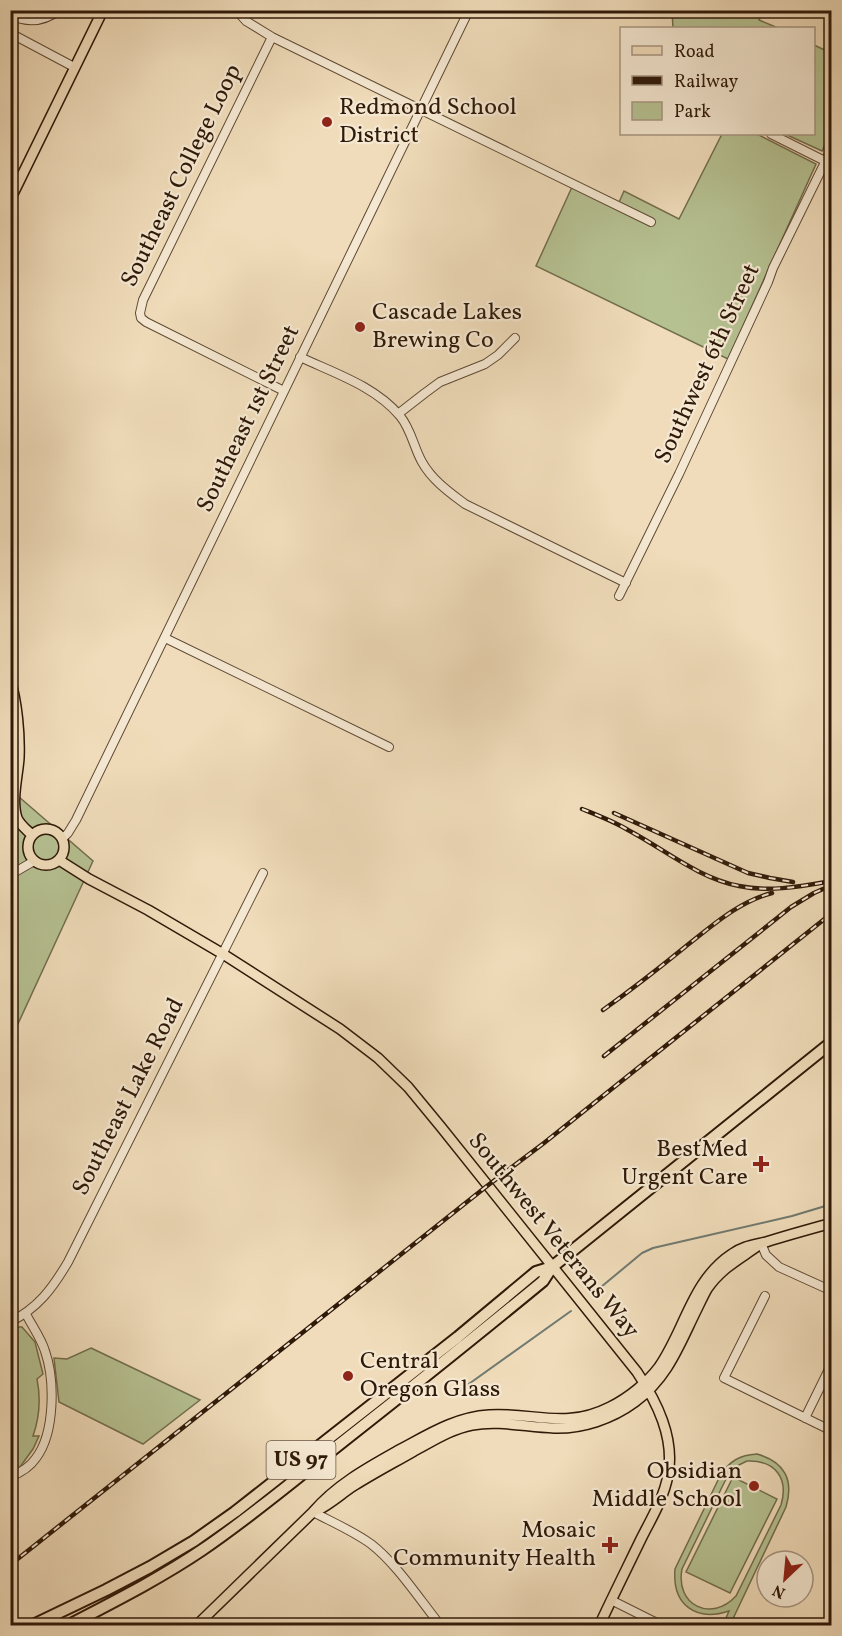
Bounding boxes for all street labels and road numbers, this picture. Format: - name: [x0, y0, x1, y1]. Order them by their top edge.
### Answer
- street label: Southeast College Loop: [113, 59, 251, 293]
- street label: Southwest 6th Street: [647, 258, 769, 470]
- street label: Southeast 1st Street: [189, 319, 309, 519]
- street label: Southeast Lake Road: [64, 992, 194, 1202]
- street label: Southwest Veterans Way: [459, 1126, 647, 1346]
- road number: US 97: [266, 1441, 336, 1479]

